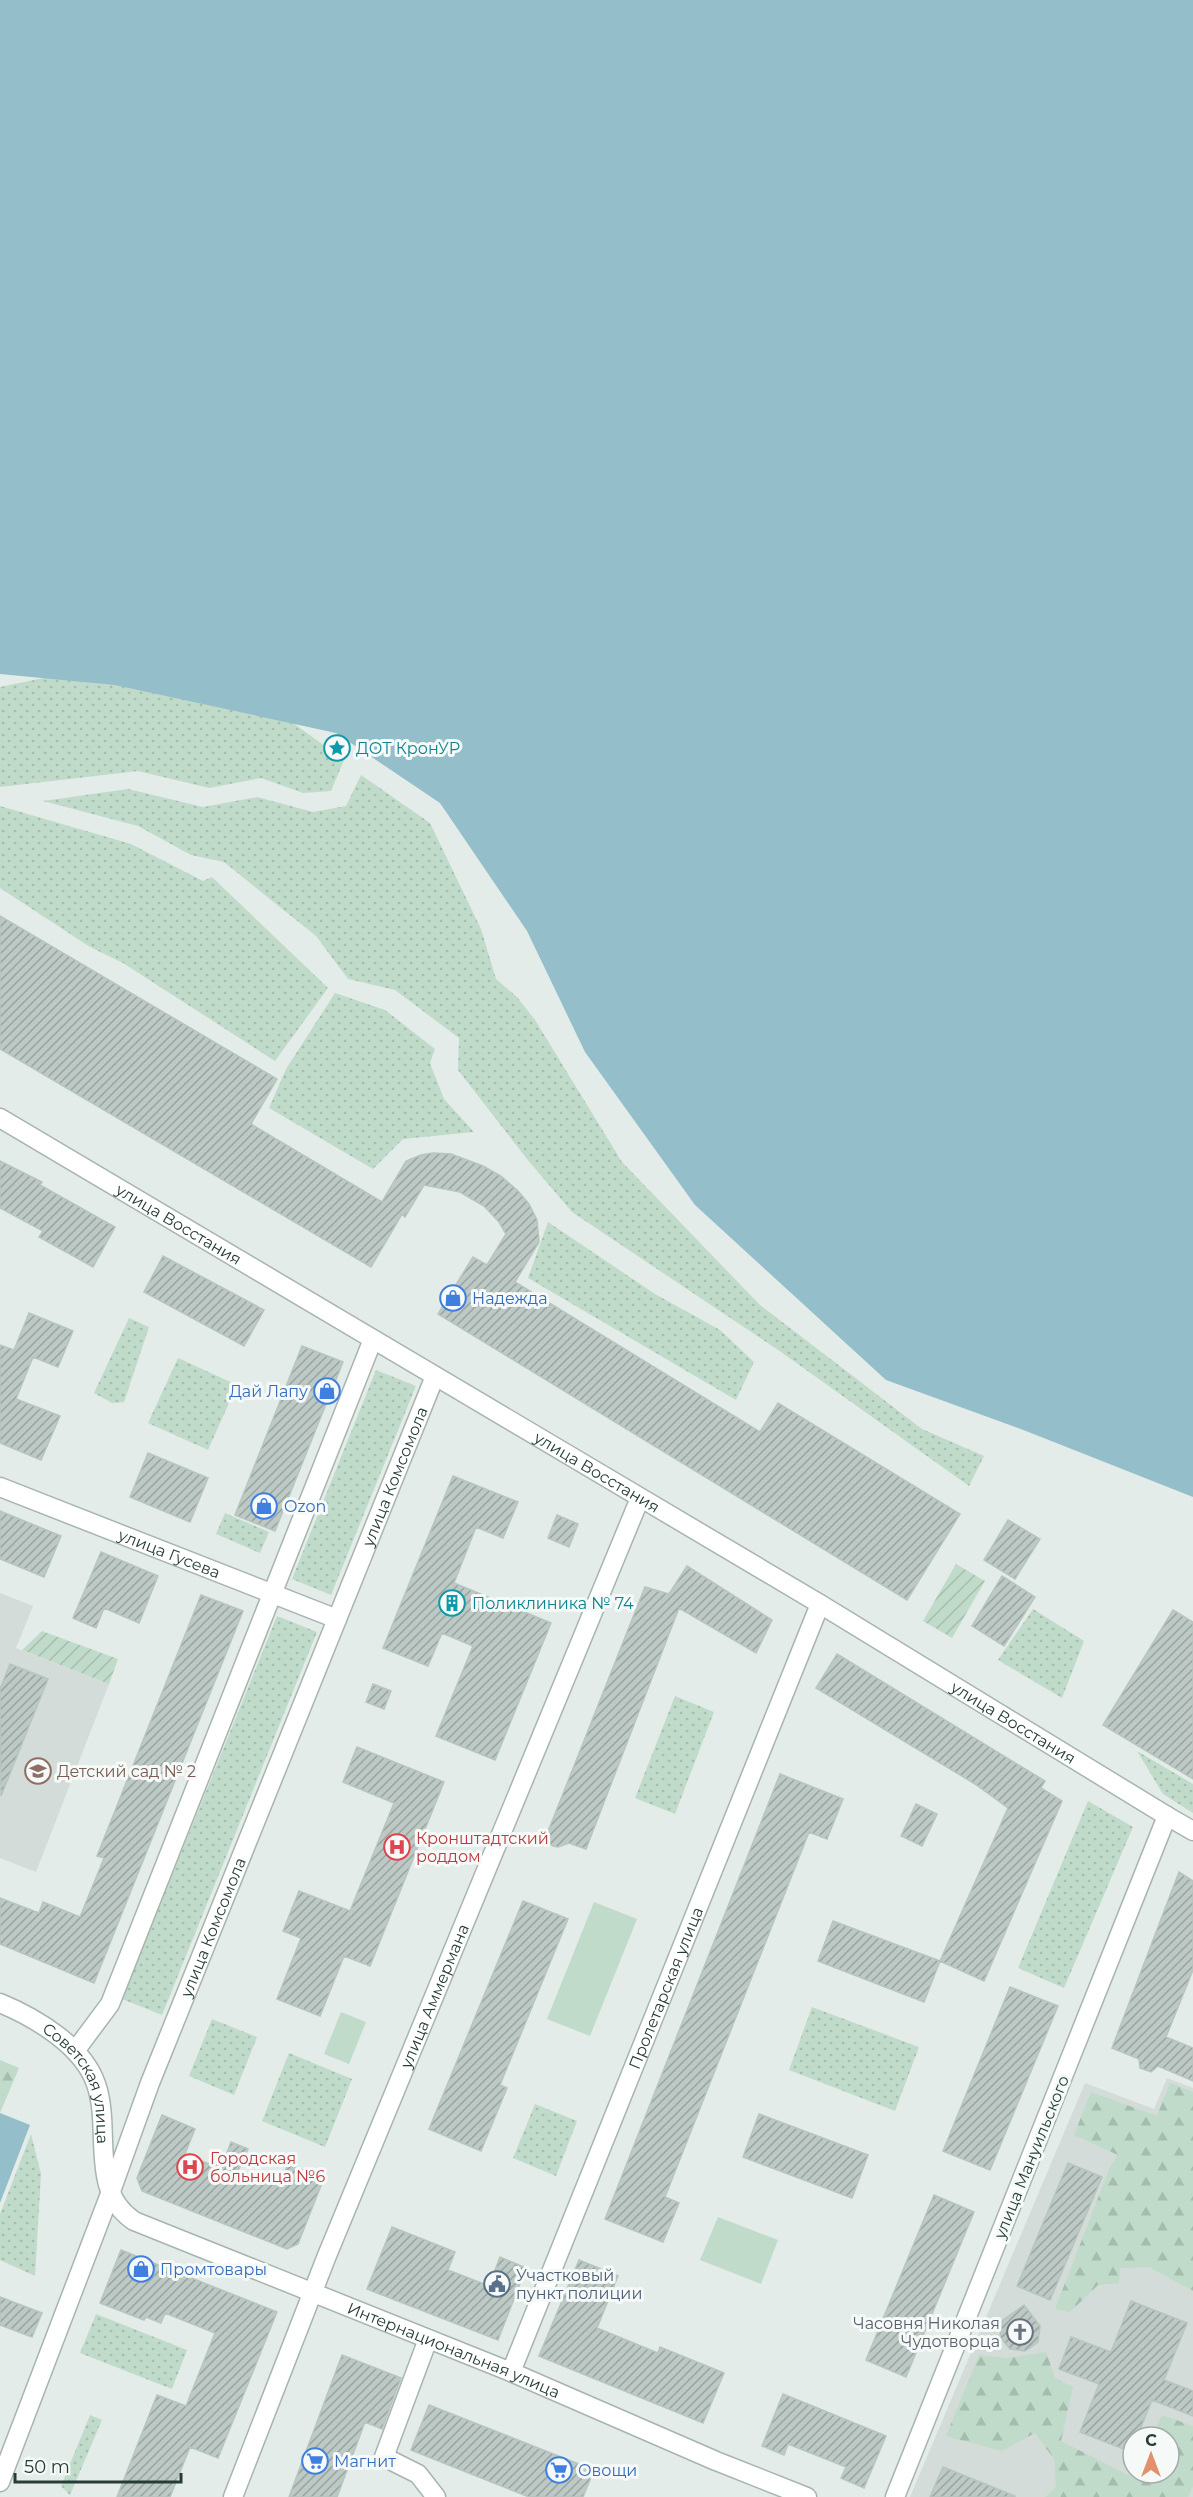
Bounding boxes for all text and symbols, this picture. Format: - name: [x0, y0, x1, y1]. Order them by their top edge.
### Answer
- place icon: ДОТ КронУР: [322, 733, 352, 763]
- place label: ДОТ КронУР: [356, 739, 460, 758]
- street label: улица Восстания: [112, 1179, 245, 1269]
- shop icon: Надежда: [438, 1283, 468, 1313]
- place label: Надежда: [472, 1289, 548, 1308]
- shop icon: Дай Лапу: [312, 1376, 342, 1406]
- place label: Дай Лапу: [229, 1382, 308, 1401]
- street label: улица Комсомола: [358, 1404, 432, 1550]
- street label: улица Восстания: [530, 1427, 663, 1517]
- shop icon: Ozon: [249, 1491, 279, 1521]
- place label: Ozon: [284, 1497, 326, 1516]
- street label: улица Гусева: [115, 1525, 223, 1582]
- building icon: Поликлиника № 74: [437, 1588, 467, 1618]
- place label: Поликлиника № 74: [472, 1594, 634, 1613]
- street label: улица Восстания: [947, 1677, 1079, 1768]
- school or university icon: Детский сад № 2: [23, 1756, 53, 1786]
- place label: Детский сад № 2: [57, 1762, 196, 1781]
- place label: Кронштадтский роддом: [416, 1829, 549, 1866]
- hospital icon: Кронштадтский роддом: [382, 1832, 412, 1862]
- street label: улица Комсомола: [176, 1855, 250, 2001]
- street label: Пролетарская улица: [625, 1904, 707, 2072]
- street label: улица Аммермана: [396, 1921, 473, 2072]
- street label: Советская улица: [39, 2019, 112, 2144]
- street label: улица Мануильского: [990, 2073, 1073, 2242]
- place label: Городская больница №6: [210, 2149, 325, 2186]
- hospital icon: Городская больница №6: [175, 2152, 205, 2182]
- shop icon: Промтовары: [126, 2254, 156, 2284]
- place label: Промтовары: [160, 2260, 267, 2279]
- place label: Участковый пункт полиции: [516, 2266, 642, 2303]
- public building icon: Участковый пункт полиции: [482, 2269, 512, 2299]
- street label: Интернациональная улица: [345, 2298, 563, 2402]
- place label: Часовня Николая Чудотворца: [853, 2314, 1000, 2351]
- church icon: Часовня Николая Чудотворца: [1005, 2317, 1035, 2347]
- north arrow: [1121, 2425, 1181, 2485]
- text: С: [1145, 2431, 1157, 2450]
- scale bar: [15, 2446, 182, 2484]
- supermarket icon: Магнит: [300, 2446, 330, 2476]
- place label: Магнит: [334, 2452, 396, 2471]
- supermarket icon: Овощи: [544, 2455, 574, 2485]
- text: 50 m: [24, 2456, 70, 2478]
- place label: Овощи: [578, 2461, 637, 2480]

